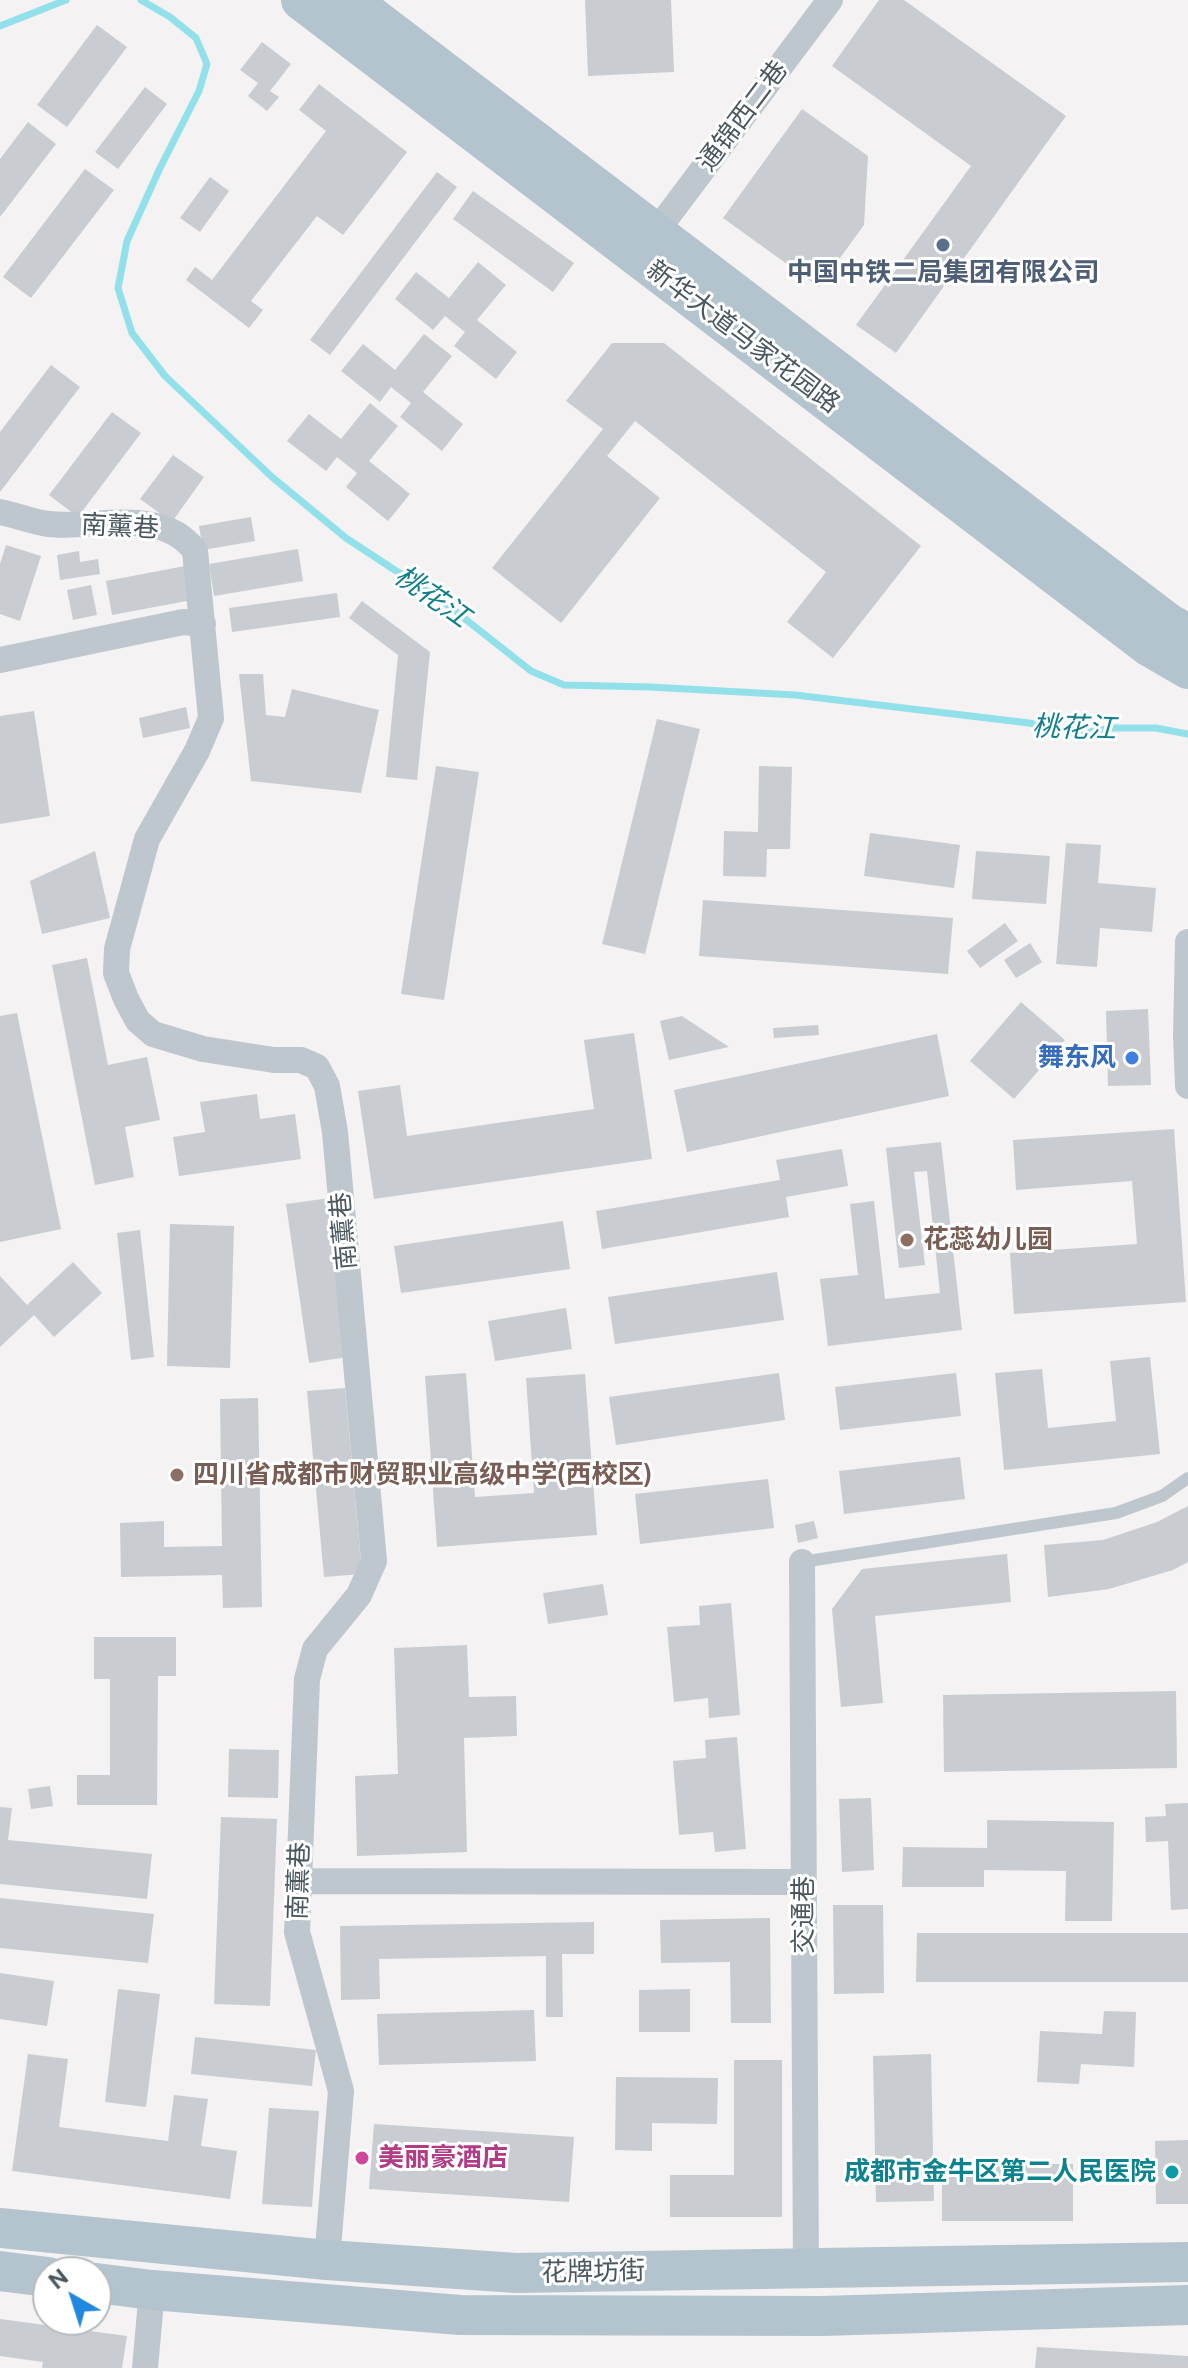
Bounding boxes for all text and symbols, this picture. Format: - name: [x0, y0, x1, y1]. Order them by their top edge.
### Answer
- street label: 通锦西二巷: [691, 55, 795, 177]
- marker: 中国中铁二局集团有限公司: [934, 236, 952, 254]
- street label: 新华大道马家花园路: [640, 254, 846, 420]
- place label: 中国中铁二局集团有限公司: [787, 257, 1099, 289]
- street label: 南薰巷: [80, 509, 160, 545]
- water label: 桃花江: [388, 559, 476, 635]
- water label: 桃花江: [1031, 710, 1117, 746]
- place label: 舞东风: [1038, 1042, 1116, 1074]
- marker: 舞东风: [1123, 1049, 1141, 1067]
- street label: 南薰巷: [325, 1191, 363, 1271]
- place label: 花蕊幼儿园: [923, 1224, 1053, 1256]
- marker: 花蕊幼儿园: [898, 1231, 916, 1249]
- place label: 四川省成都市财贸职业高级中学(西校区): [193, 1459, 652, 1491]
- marker: 四川省成都市财贸职业高级中学(西校区): [168, 1466, 186, 1484]
- street label: 南薰巷: [282, 1841, 316, 1921]
- street label: 交通巷: [788, 1876, 820, 1954]
- place label: 美丽豪酒店: [378, 2142, 508, 2174]
- marker: 美丽豪酒店: [353, 2149, 371, 2167]
- place label: 成都市金牛区第二人民医院: [844, 2156, 1156, 2188]
- marker: 成都市金牛区第二人民医院: [1163, 2163, 1181, 2181]
- street label: 花牌坊街: [541, 2255, 645, 2289]
- north arrow: [32, 2256, 112, 2336]
- text: N: [43, 2263, 73, 2294]

